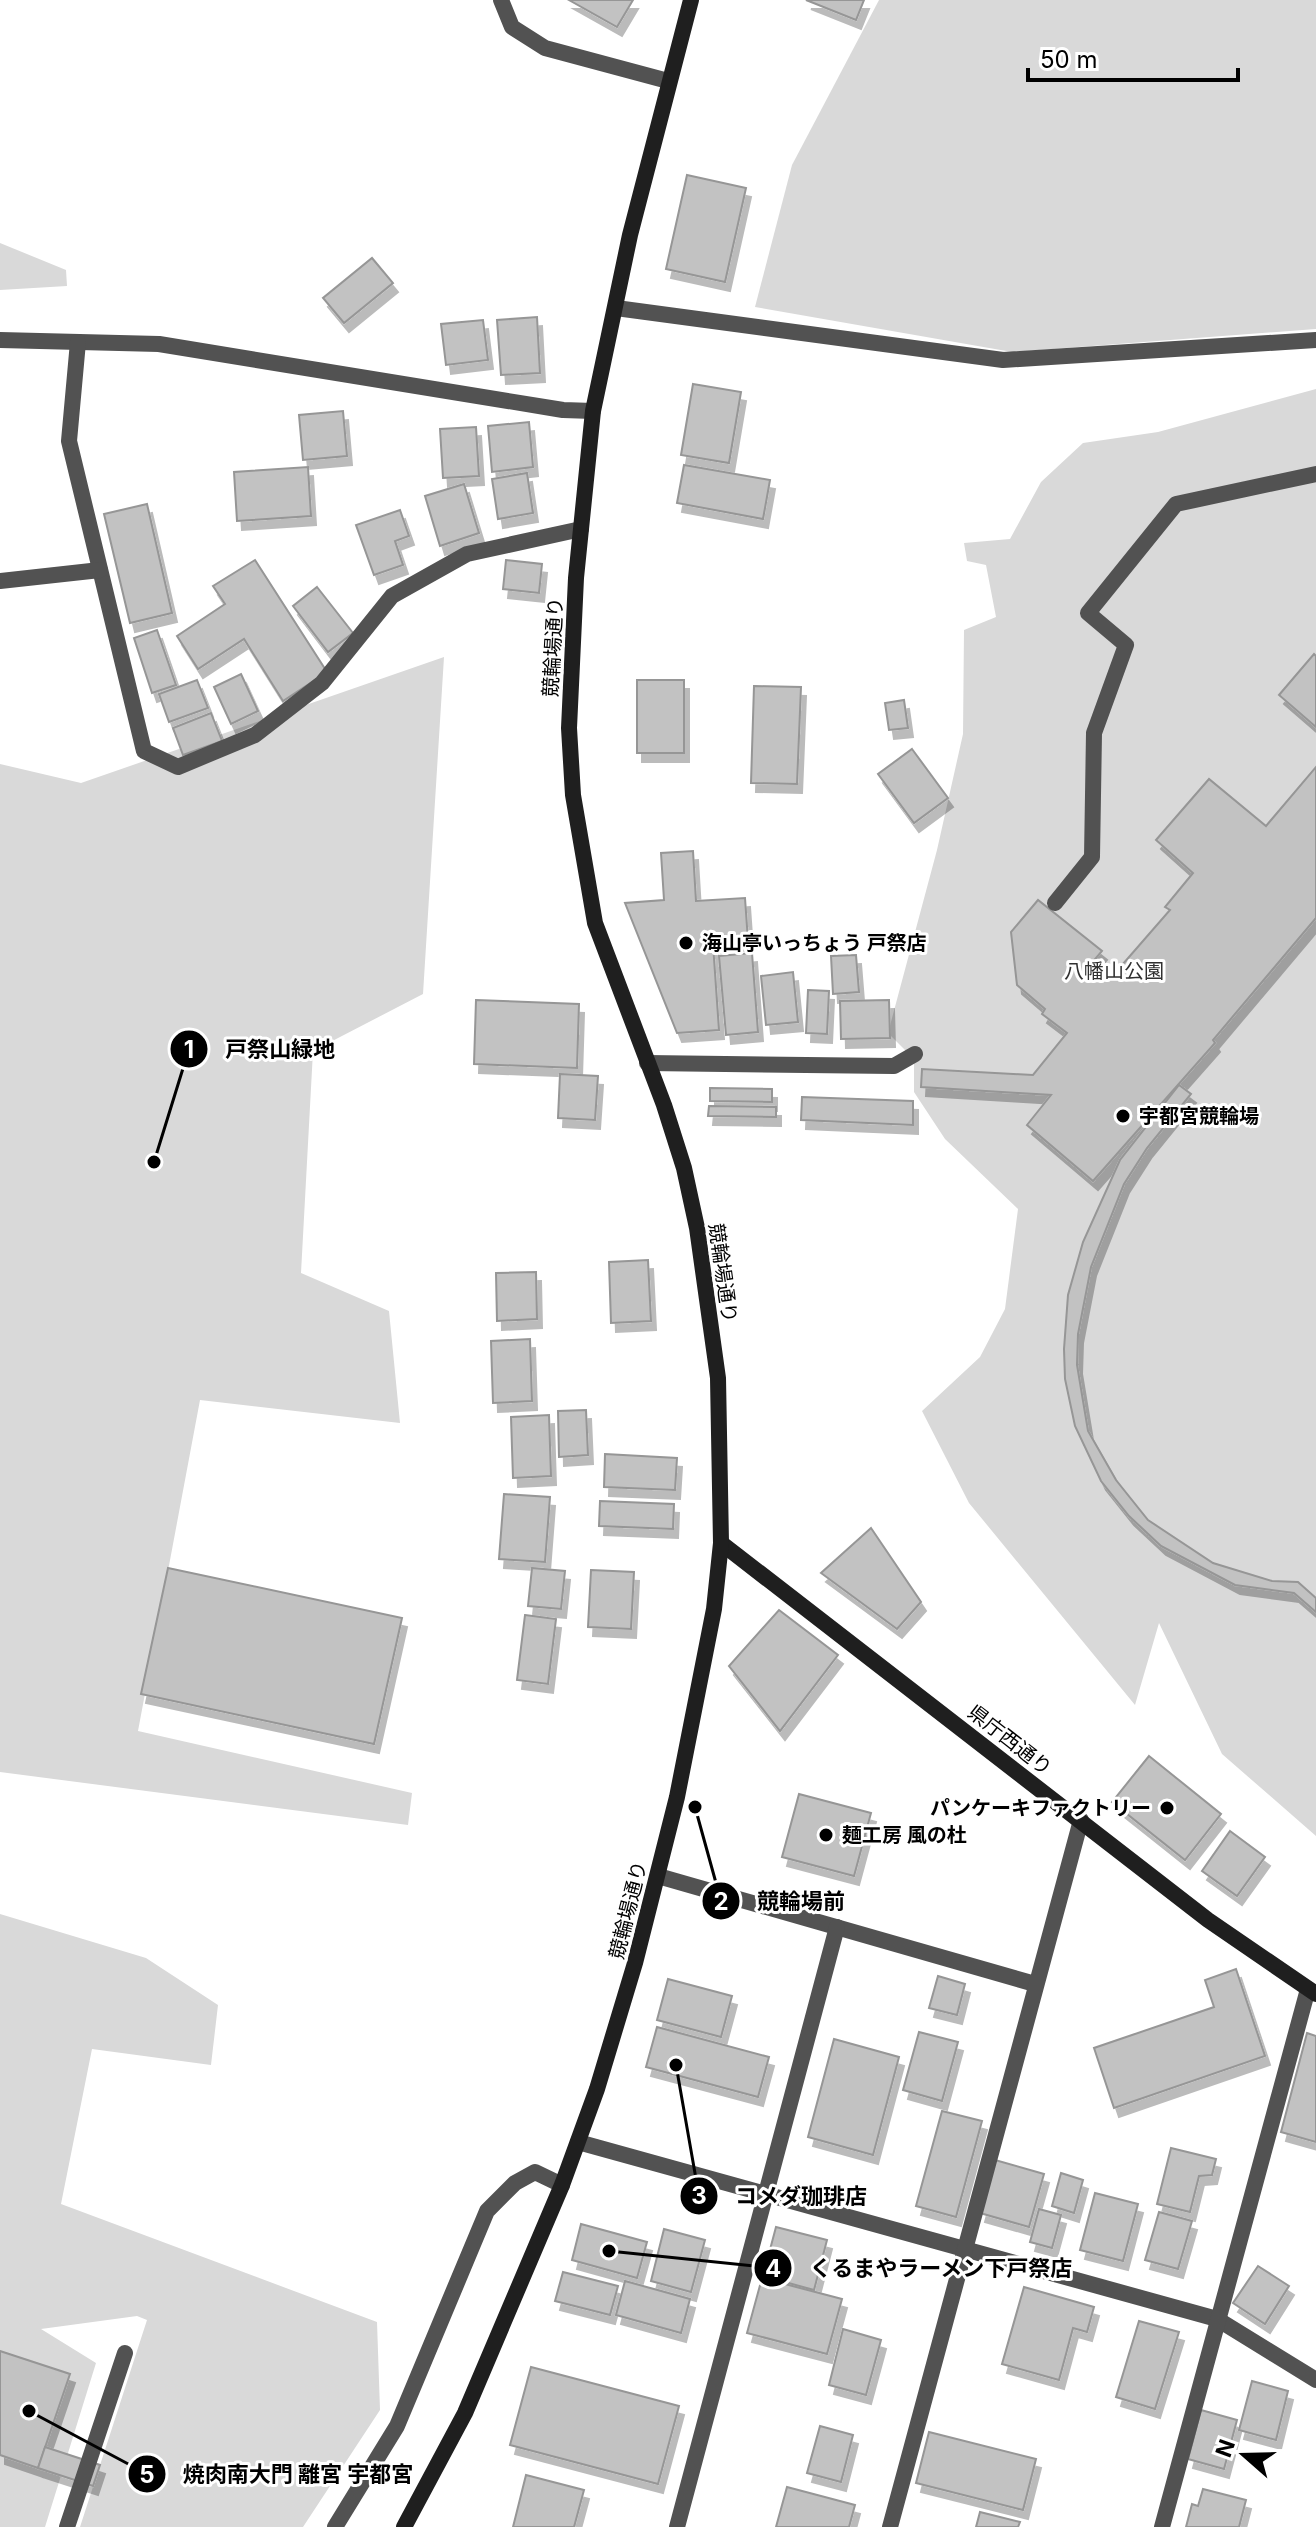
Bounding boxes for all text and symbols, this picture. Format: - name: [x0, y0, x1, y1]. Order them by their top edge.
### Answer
- scale bar: [1028, 32, 1238, 82]
- text: 50 m: [1040, 45, 1098, 74]
- street label: 競輪場通り: [538, 596, 568, 698]
- place label: 海山亭いっちょう 戸祭店: [702, 931, 927, 955]
- marker: 海山亭いっちょう 戸祭店: [677, 934, 695, 952]
- park label: 八幡山公園: [1064, 959, 1164, 983]
- callout: 戸祭山緑地: [169, 1026, 351, 1072]
- text: 1: [184, 1035, 194, 1064]
- text: 戸祭山緑地: [225, 1036, 335, 1062]
- place label: 宇都宮競輪場: [1139, 1104, 1259, 1128]
- marker: 宇都宮競輪場: [1114, 1107, 1132, 1125]
- street label: 競輪場通り: [704, 1222, 742, 1324]
- street label: 県庁西通り: [963, 1700, 1057, 1780]
- place label: パンケーキファクトリー: [930, 1796, 1151, 1820]
- marker: パンケーキファクトリー: [1158, 1799, 1176, 1817]
- place label: 麺工房 風の杜: [842, 1823, 967, 1847]
- marker: 麺工房 風の杜: [817, 1826, 835, 1844]
- street label: 競輪場通り: [604, 1859, 652, 1961]
- callout: 競輪場前: [701, 1878, 861, 1924]
- text: 2: [713, 1887, 729, 1916]
- text: 競輪場前: [757, 1888, 845, 1914]
- callout: コメダ珈琲店: [679, 2173, 883, 2219]
- text: 3: [691, 2181, 707, 2210]
- text: コメダ珈琲店: [735, 2183, 867, 2209]
- callout: くるまやラーメン下戸祭店: [753, 2245, 1089, 2291]
- text: 4: [765, 2254, 781, 2283]
- text: くるまやラーメン下戸祭店: [810, 2255, 1072, 2281]
- north arrow: [1204, 2415, 1284, 2495]
- text: N: [1210, 2436, 1240, 2460]
- callout: 焼肉南大門 離宮 宇都宮: [127, 2451, 430, 2497]
- text: 5: [139, 2460, 155, 2489]
- text: 焼肉南大門 離宮 宇都宮: [183, 2461, 413, 2487]

